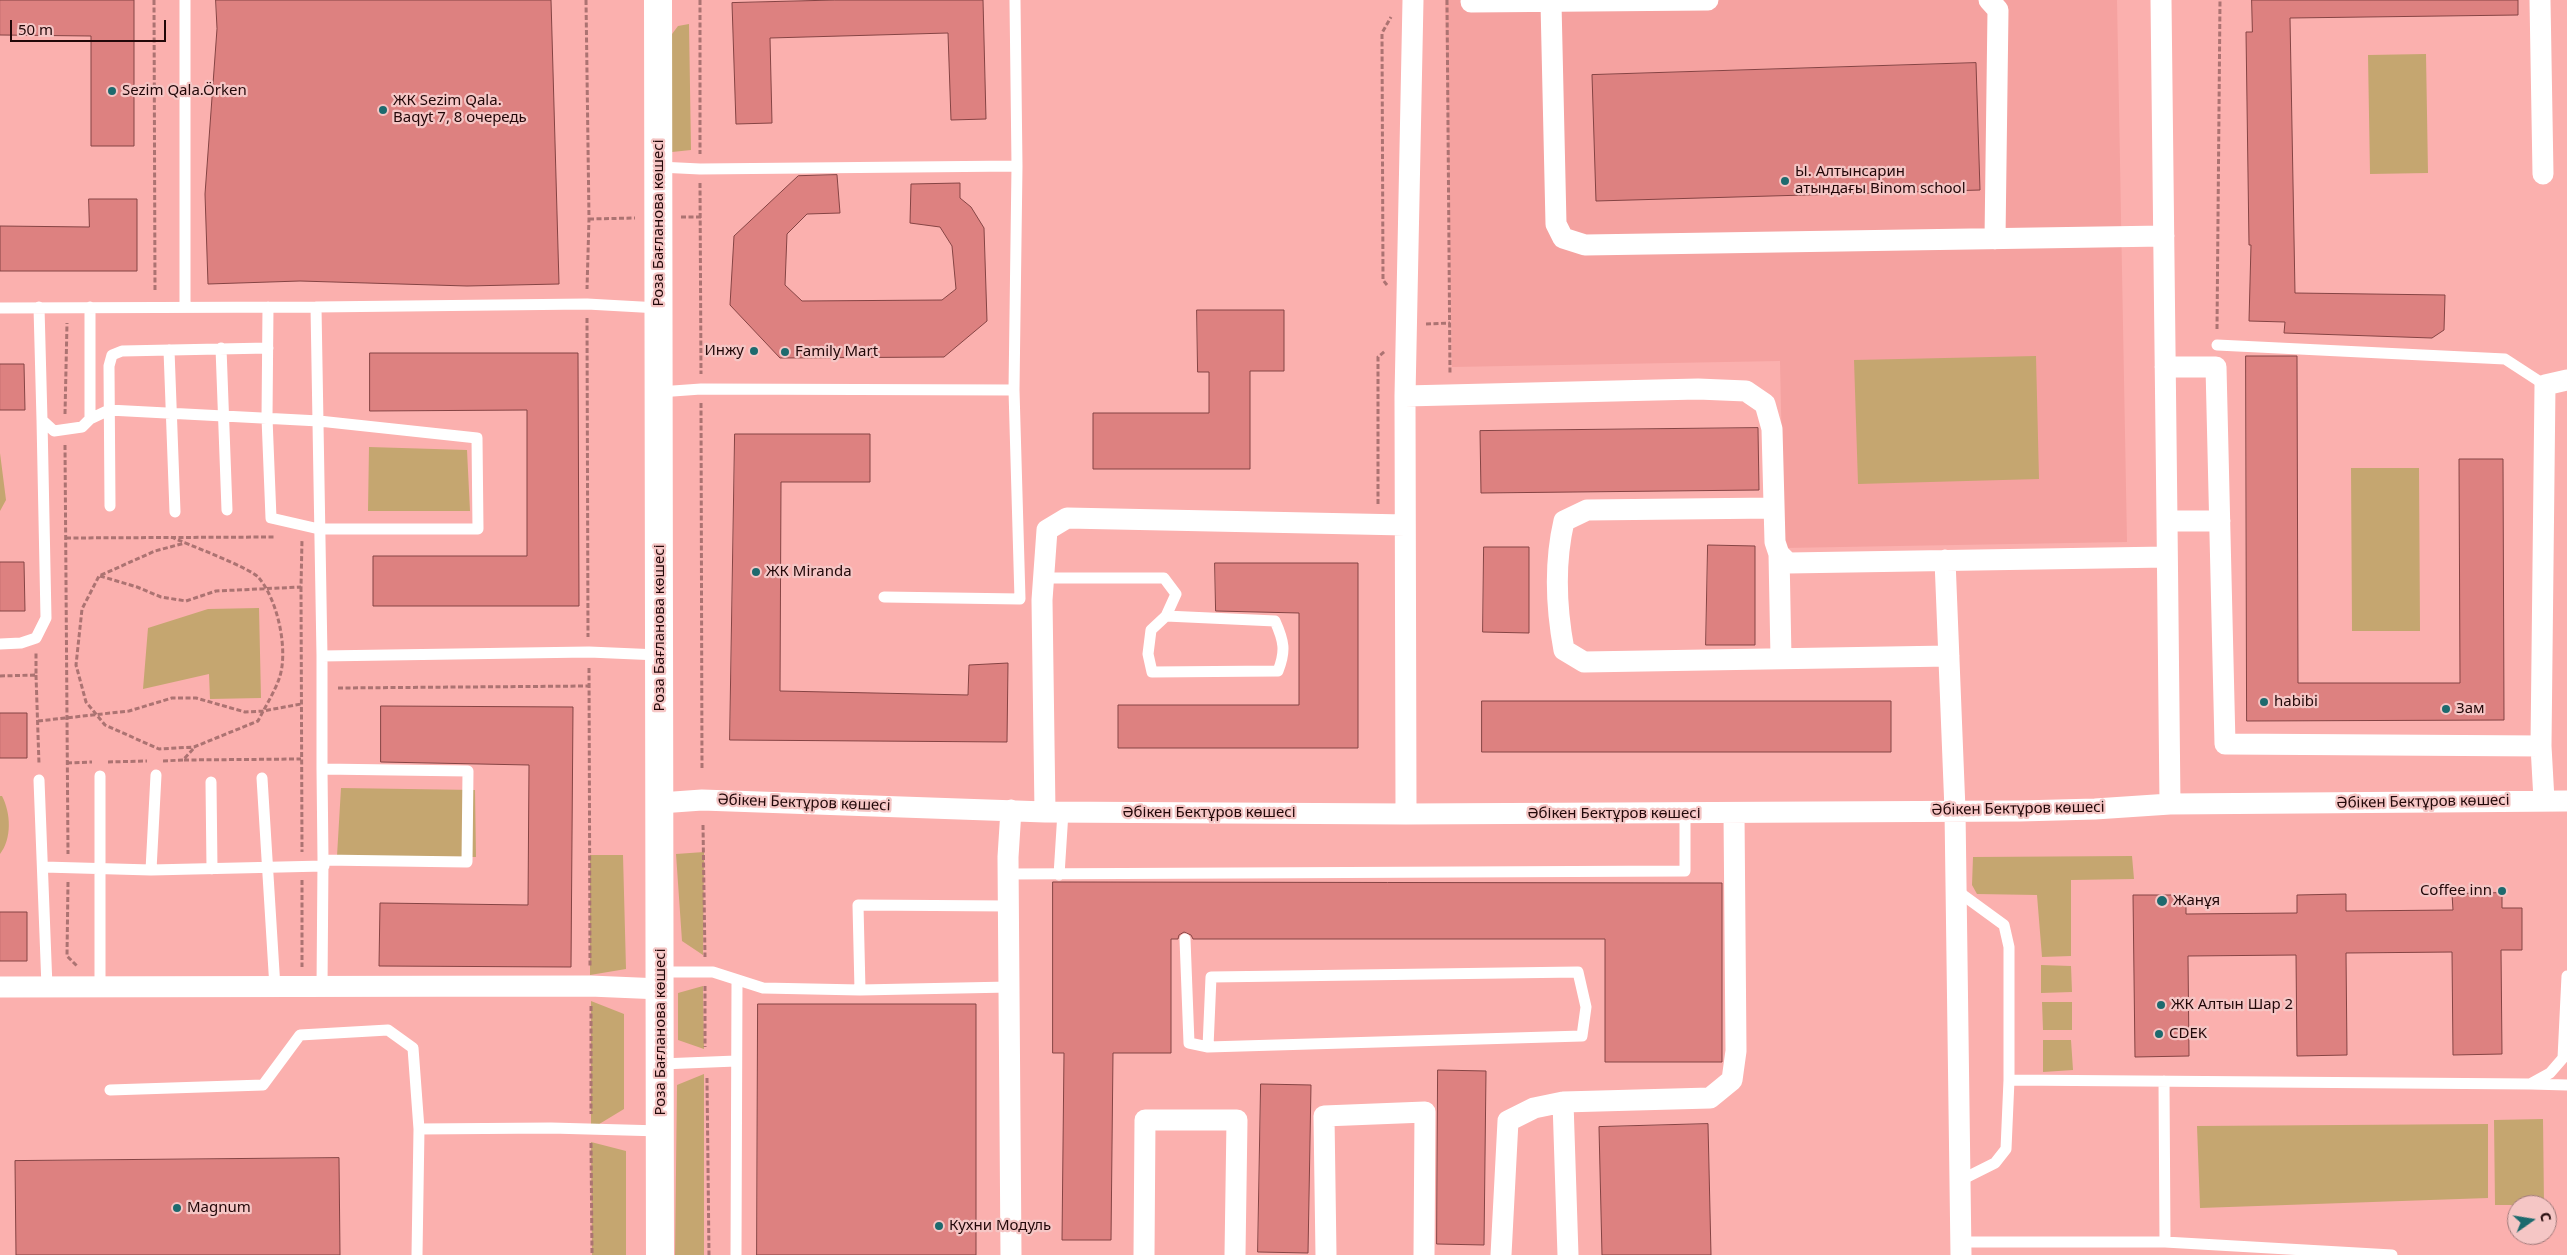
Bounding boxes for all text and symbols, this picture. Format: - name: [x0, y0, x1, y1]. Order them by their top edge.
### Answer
- scale bar: [12, 10, 169, 42]
- text: 50 m: [18, 19, 53, 39]
- place label: Sezim Qala.Örken: [122, 82, 247, 100]
- marker: Sezim Qala.Örken: [106, 85, 118, 97]
- place label: ЖК Sezim Qala. Baqyt 7, 8 очередь: [393, 92, 527, 127]
- marker: ЖК Sezim Qala. Baqyt 7, 8 очередь: [377, 104, 389, 116]
- street label: Роза Бағланова көшесі: [650, 139, 668, 307]
- place label: Ы. Алтынсарин атындағы Binom school: [1795, 163, 1966, 198]
- marker: Ы. Алтынсарин атындағы Binom school: [1779, 175, 1791, 187]
- place label: Инжу: [704, 342, 744, 360]
- place label: Family Mart: [795, 343, 878, 361]
- marker: Инжу: [748, 345, 760, 357]
- marker: Family Mart: [779, 346, 791, 358]
- street label: Роза Бағланова көшесі: [651, 544, 669, 712]
- place label: ЖК Miranda: [766, 563, 852, 581]
- marker: ЖК Miranda: [750, 566, 762, 578]
- place label: habibi: [2274, 693, 2318, 711]
- marker: habibi: [2258, 696, 2270, 708]
- place label: Зам: [2456, 700, 2485, 718]
- marker: Зам: [2440, 703, 2452, 715]
- street label: Әбікен Бектұров көшесі: [717, 791, 891, 815]
- street label: Әбікен Бектұров көшесі: [2336, 791, 2510, 813]
- street label: Әбікен Бектұров көшесі: [1931, 798, 2105, 820]
- street label: Әбікен Бектұров көшесі: [1122, 804, 1296, 822]
- street label: Әбікен Бектұров көшесі: [1527, 805, 1701, 823]
- place label: Coffee inn: [2420, 882, 2492, 900]
- marker: Coffee inn: [2496, 885, 2508, 897]
- place label: Жанұя: [2173, 892, 2220, 910]
- marker: Жанұя: [2155, 894, 2169, 908]
- street label: Роза Бағланова көшесі: [652, 948, 670, 1116]
- place label: ЖК Алтын Шар 2: [2171, 996, 2293, 1014]
- marker: ЖК Алтын Шар 2: [2155, 999, 2167, 1011]
- place label: CDEK: [2169, 1025, 2207, 1043]
- marker: CDEK: [2153, 1028, 2165, 1040]
- north arrow: [2507, 1195, 2557, 1245]
- place label: Magnum: [187, 1199, 251, 1217]
- marker: Magnum: [171, 1202, 183, 1214]
- text: С: [2536, 1210, 2556, 1223]
- place label: Кухни Модуль: [949, 1217, 1051, 1235]
- marker: Кухни Модуль: [933, 1220, 945, 1232]

